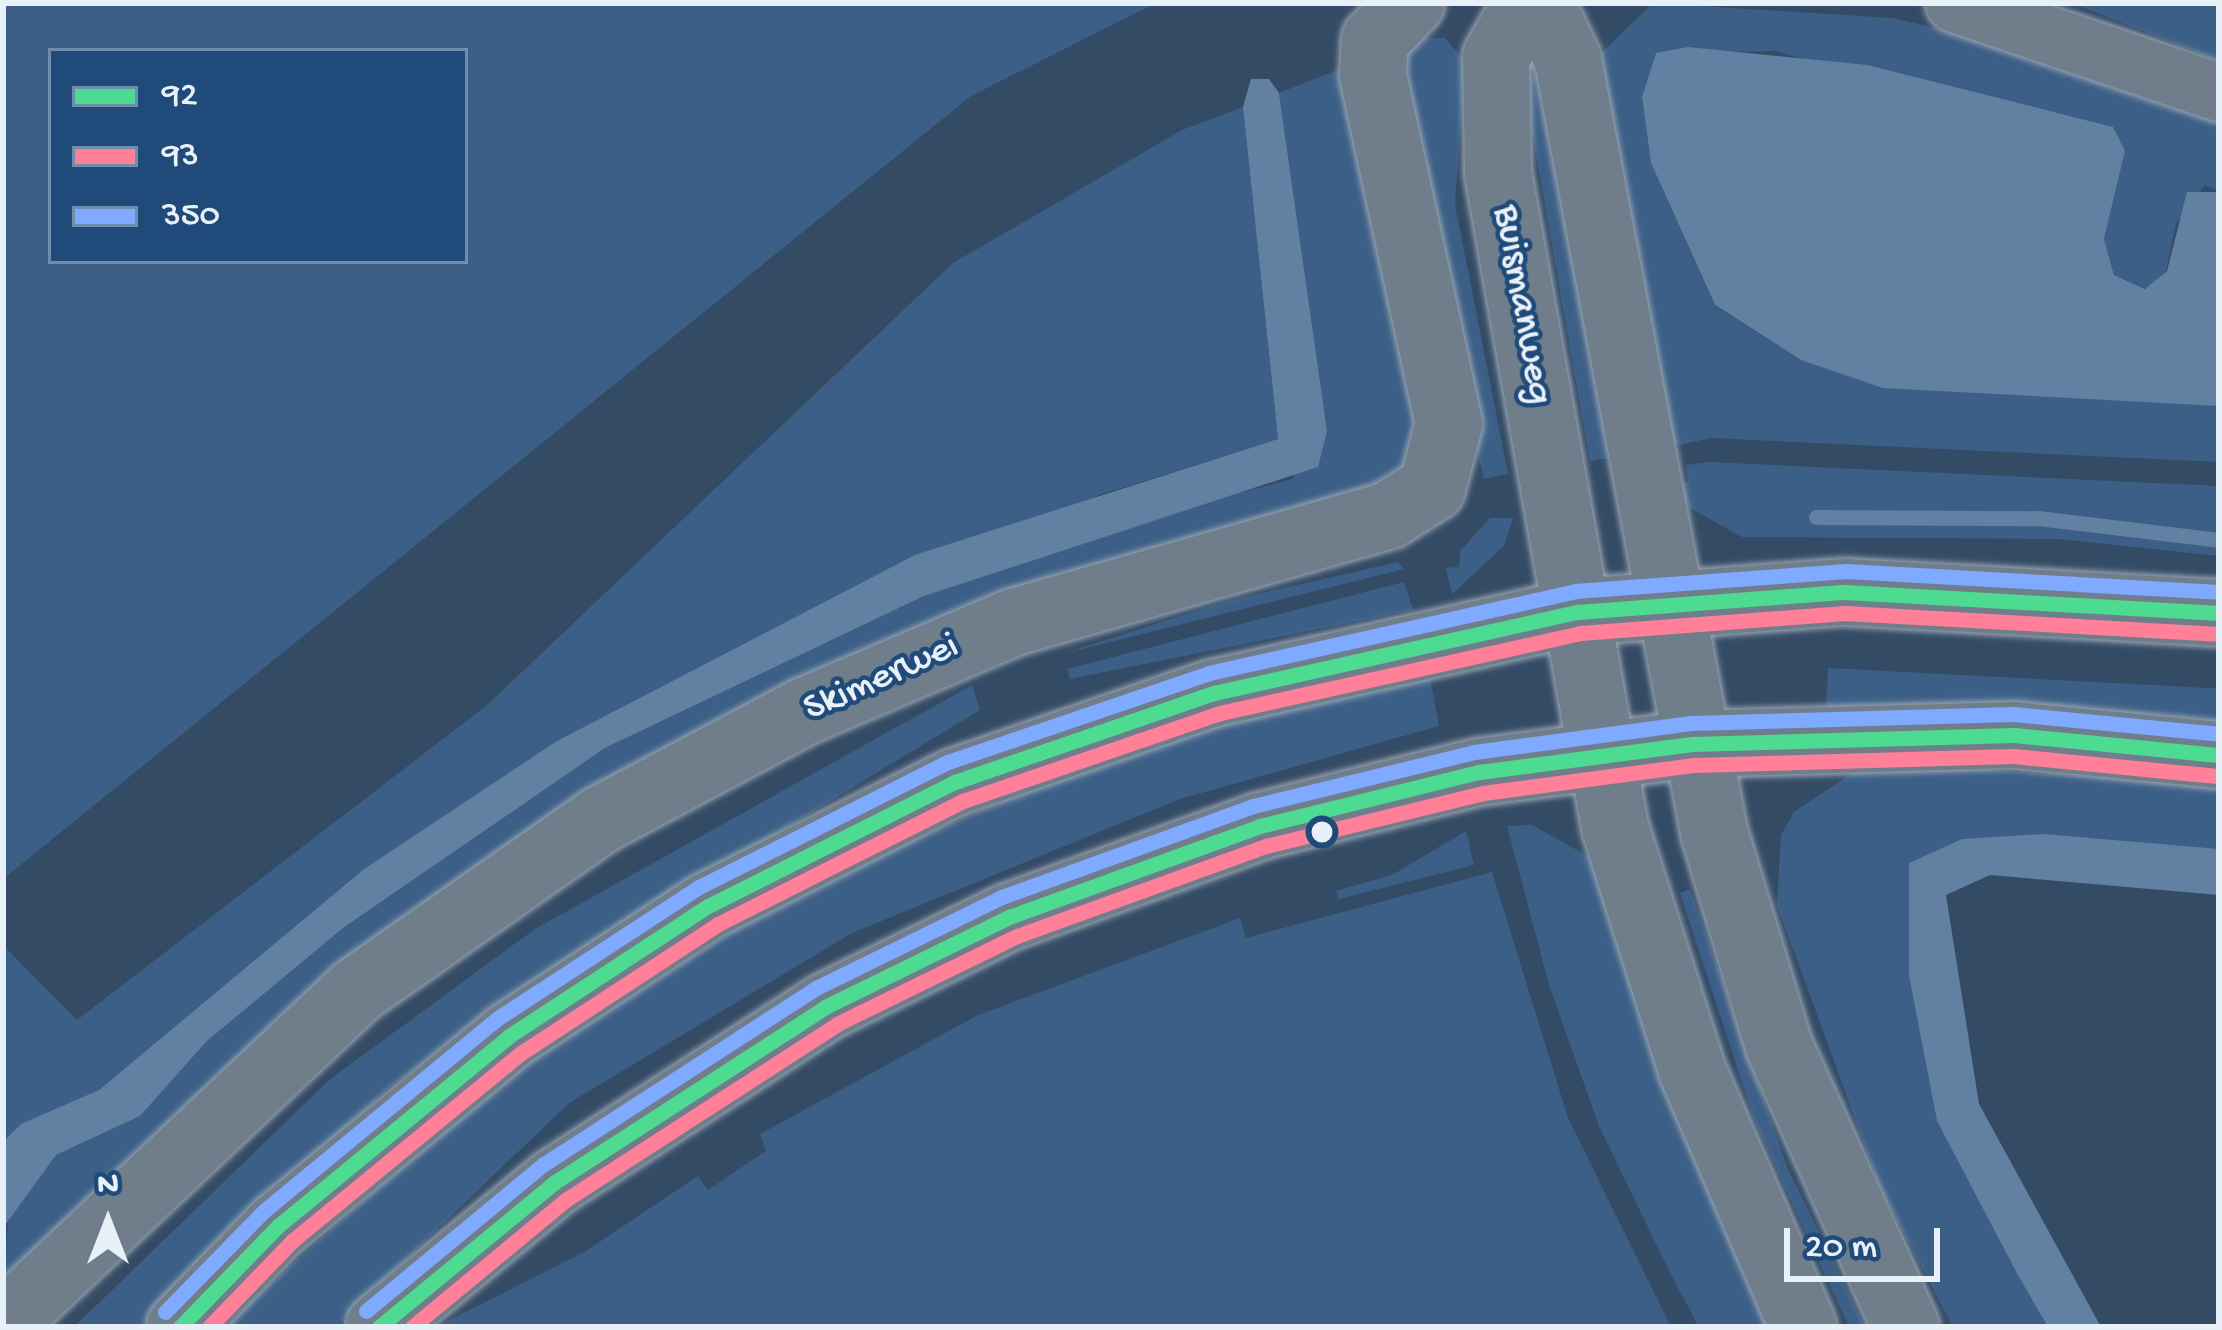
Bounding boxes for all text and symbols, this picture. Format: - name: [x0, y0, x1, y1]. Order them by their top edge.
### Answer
- legend: [48, 48, 468, 264]
- text: 92: [162, 75, 198, 118]
- text: 93: [162, 135, 199, 178]
- text: 350: [162, 195, 220, 238]
- street label: Buismanweg: [1480, 202, 1562, 408]
- street label: Skimerwei: [797, 624, 967, 734]
- unlabelled marker: [1311, 821, 1333, 843]
- north arrow: [48, 1162, 168, 1282]
- text: N: [97, 1167, 119, 1205]
- scale bar: [1790, 1204, 1946, 1278]
- text: 20 m: [1805, 1227, 1877, 1270]

